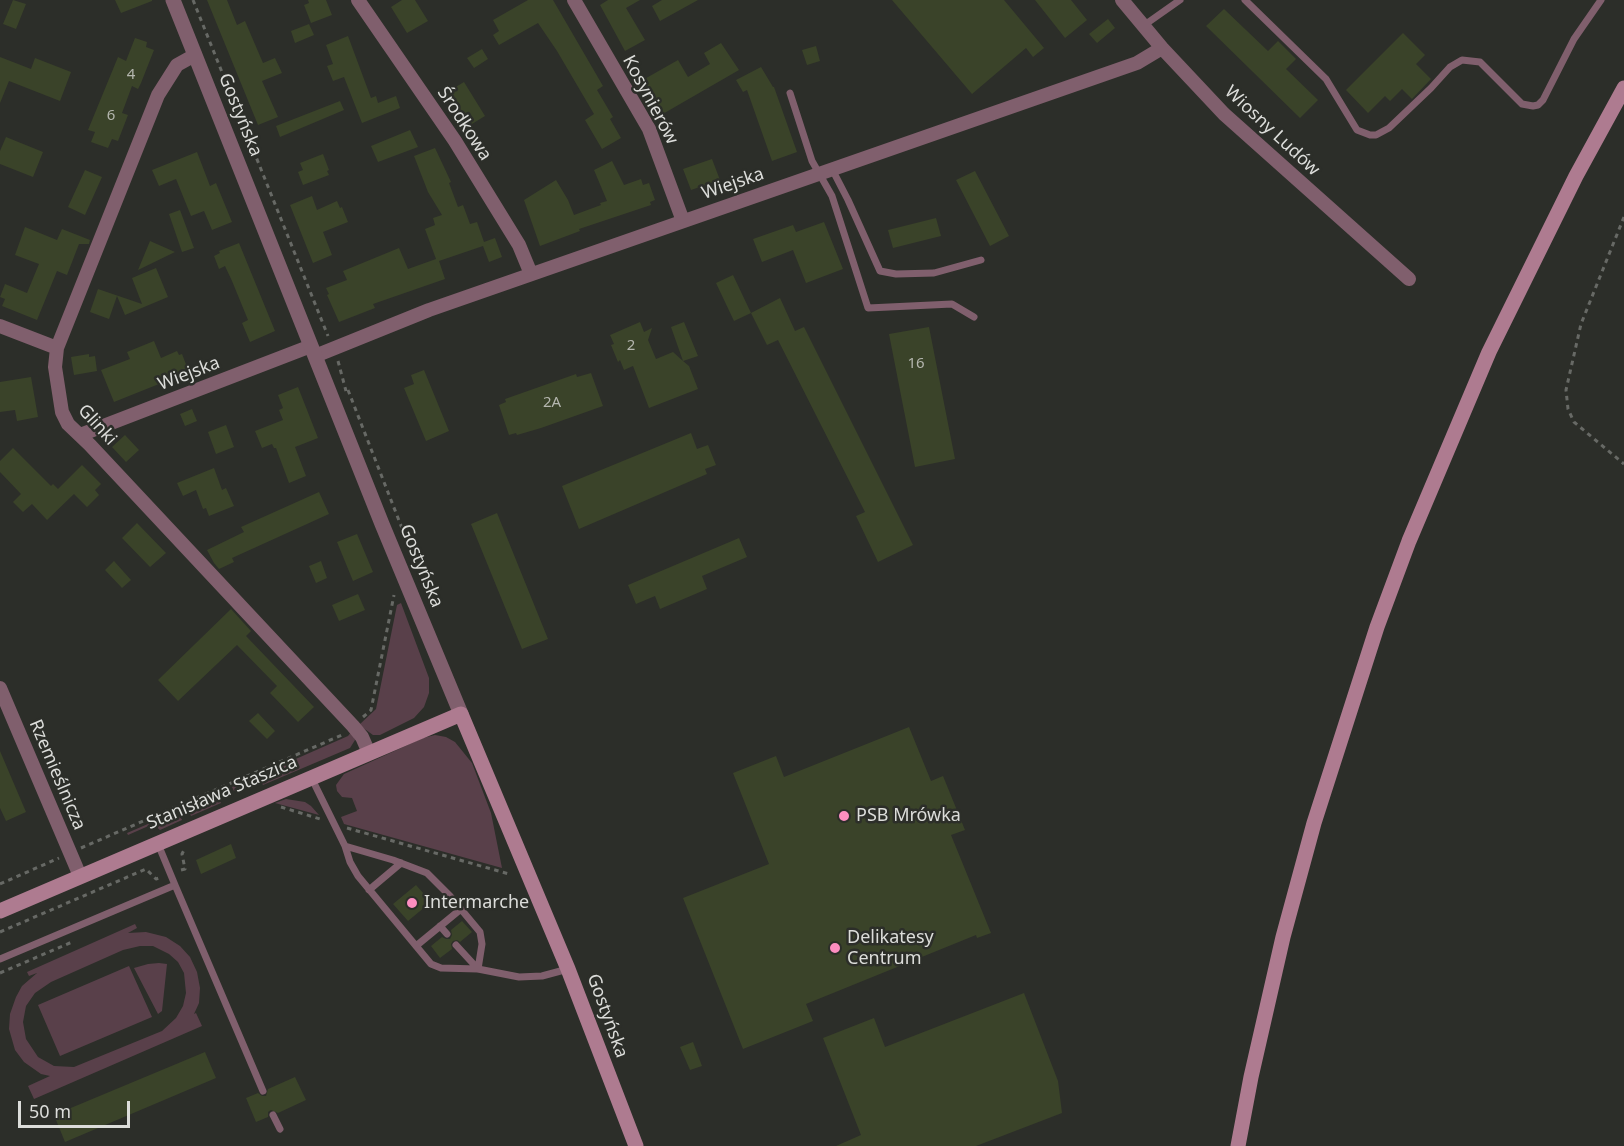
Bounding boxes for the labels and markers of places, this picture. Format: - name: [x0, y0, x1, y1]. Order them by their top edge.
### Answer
- place label: PSB Mrówka: [856, 805, 961, 827]
- marker: PSB Mrówka: [837, 809, 851, 823]
- place label: Intermarche: [424, 892, 529, 914]
- marker: Intermarche: [405, 896, 419, 910]
- place label: Delikatesy Centrum: [847, 927, 934, 970]
- marker: Delikatesy Centrum: [828, 941, 842, 955]

